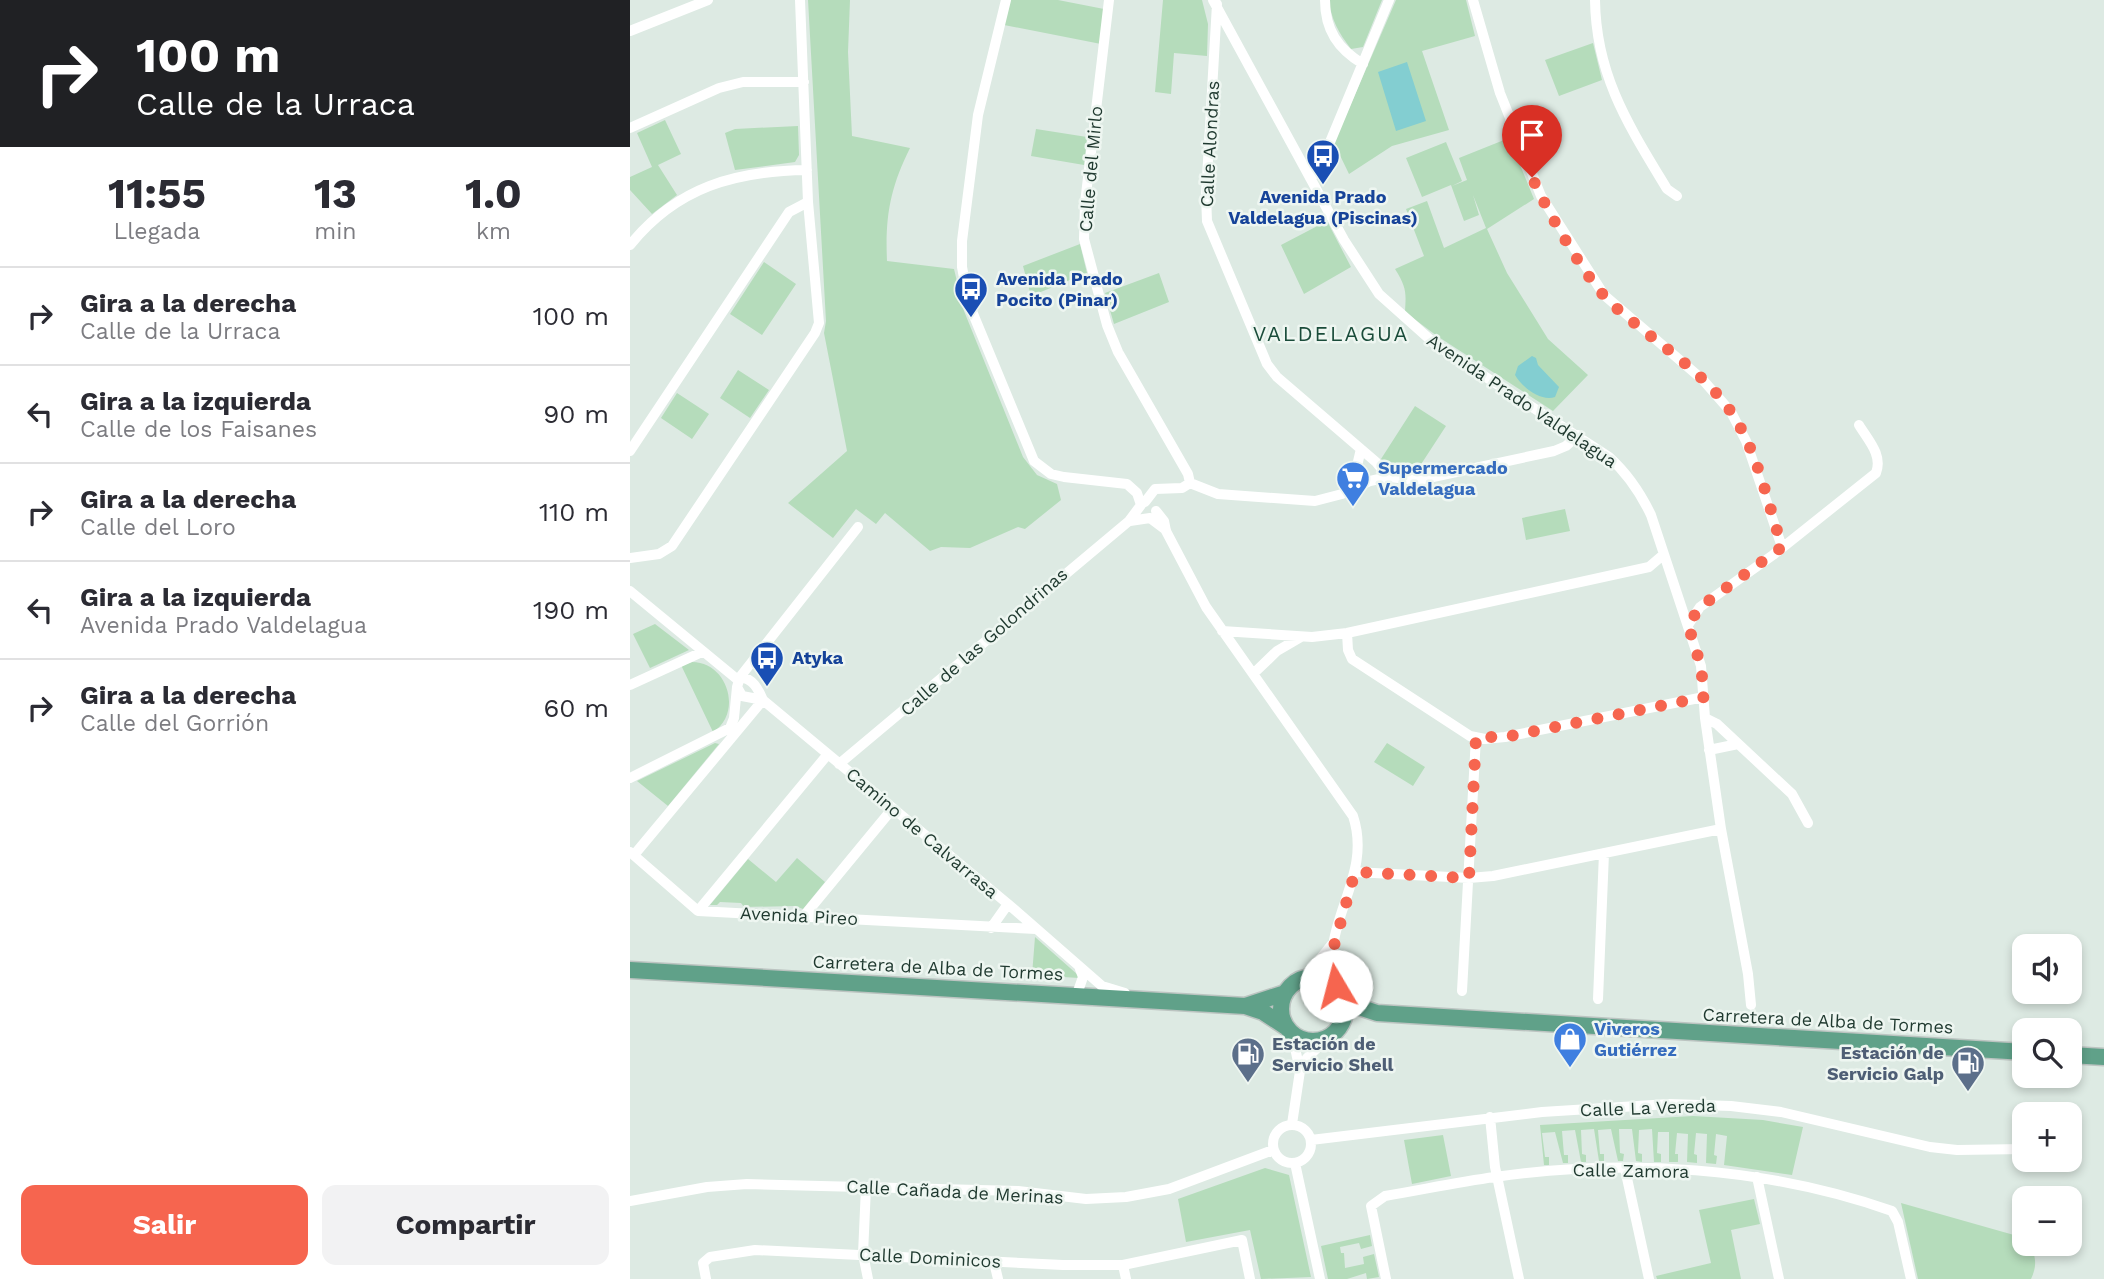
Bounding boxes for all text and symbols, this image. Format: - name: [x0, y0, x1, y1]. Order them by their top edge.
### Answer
- text: 100 m: [136, 26, 280, 84]
- icon: right: [21, 28, 112, 119]
- street label: Calle Alondras: [1196, 80, 1223, 208]
- text: Calle de la Urraca: [136, 85, 415, 123]
- street label: Calle del Mirlo: [1075, 105, 1106, 233]
- pin: [1502, 105, 1562, 177]
- icon: arrive: [1513, 116, 1551, 154]
- bus stop icon: Avenida Prado Valdelagua (Piscinas): [1304, 137, 1342, 186]
- text: 11:55: [108, 169, 206, 218]
- text: 13: [314, 169, 357, 218]
- text: 1.0: [465, 169, 522, 218]
- place label: Avenida Prado Valdelagua (Piscinas): [1228, 186, 1418, 228]
- text: Llegada: [114, 218, 200, 245]
- text: min: [314, 218, 357, 245]
- text: km: [476, 218, 511, 245]
- place label: Avenida Prado Pocito (Pinar): [996, 268, 1123, 310]
- bus stop icon: Avenida Prado Pocito (Pinar): [952, 270, 990, 319]
- text: Gira a la derecha: [80, 288, 296, 318]
- icon: right: [21, 297, 59, 335]
- text: 100 m: [533, 301, 609, 331]
- text: Calle de la Urraca: [80, 318, 280, 345]
- district label: VALDELAGUA: [1253, 321, 1409, 346]
- street label: Avenida Prado Valdelagua: [1423, 329, 1621, 472]
- text: Gira a la izquierda: [80, 386, 311, 416]
- icon: left: [21, 395, 59, 433]
- text: 90 m: [543, 399, 609, 429]
- text: Calle de los Faisanes: [80, 416, 317, 443]
- place label: Supermercado Valdelagua: [1378, 457, 1508, 499]
- supermarket icon: Supermercado Valdelagua: [1334, 459, 1372, 508]
- text: Gira a la derecha: [80, 484, 296, 514]
- icon: right: [21, 493, 59, 531]
- text: 110 m: [539, 497, 609, 527]
- text: Calle del Loro: [80, 514, 236, 541]
- street label: Calle de las Golondrinas: [896, 563, 1072, 720]
- text: Gira a la izquierda: [80, 582, 311, 612]
- icon: left: [21, 591, 59, 629]
- text: 190 m: [533, 595, 609, 625]
- text: Avenida Prado Valdelagua: [80, 612, 367, 639]
- bus stop icon: Atyka: [748, 639, 786, 688]
- place label: Atyka: [792, 647, 844, 668]
- text: Gira a la derecha: [80, 680, 296, 710]
- icon: right: [21, 689, 59, 727]
- text: 60 m: [543, 693, 609, 723]
- text: Calle del Gorrión: [80, 710, 269, 737]
- street label: Camino de Calvarrasa: [842, 763, 1002, 902]
- street label: Avenida Pireo: [739, 902, 859, 929]
- map controls: [2012, 934, 2082, 1256]
- button: sound: [2012, 934, 2082, 1004]
- position arrow: [1299, 949, 1373, 1023]
- street label: Carretera de Alba de Tormes: [812, 950, 1064, 985]
- street label: Carretera de Alba de Tormes: [1702, 1003, 1954, 1038]
- place label: Viveros Gutiérrez: [1594, 1018, 1677, 1060]
- button: search: [2012, 1018, 2082, 1088]
- shop icon: Viveros Gutiérrez: [1551, 1020, 1589, 1069]
- place label: Estación de Servicio Shell: [1272, 1033, 1394, 1075]
- fuel station icon: Estación de Servicio Shell: [1229, 1035, 1267, 1084]
- place label: Estación de Servicio Galp: [1827, 1042, 1944, 1084]
- fuel station icon: Estación de Servicio Galp: [1949, 1044, 1987, 1093]
- street label: Calle La Vereda: [1580, 1095, 1716, 1120]
- button: +: [2012, 1102, 2082, 1172]
- street label: Calle Zamora: [1572, 1159, 1690, 1182]
- street label: Calle Cañada de Merinas: [846, 1175, 1064, 1208]
- button: Salir: [21, 1185, 308, 1265]
- button: Compartir: [322, 1185, 609, 1265]
- button: −: [2012, 1186, 2082, 1256]
- street label: Calle Dominicos: [859, 1243, 1002, 1272]

